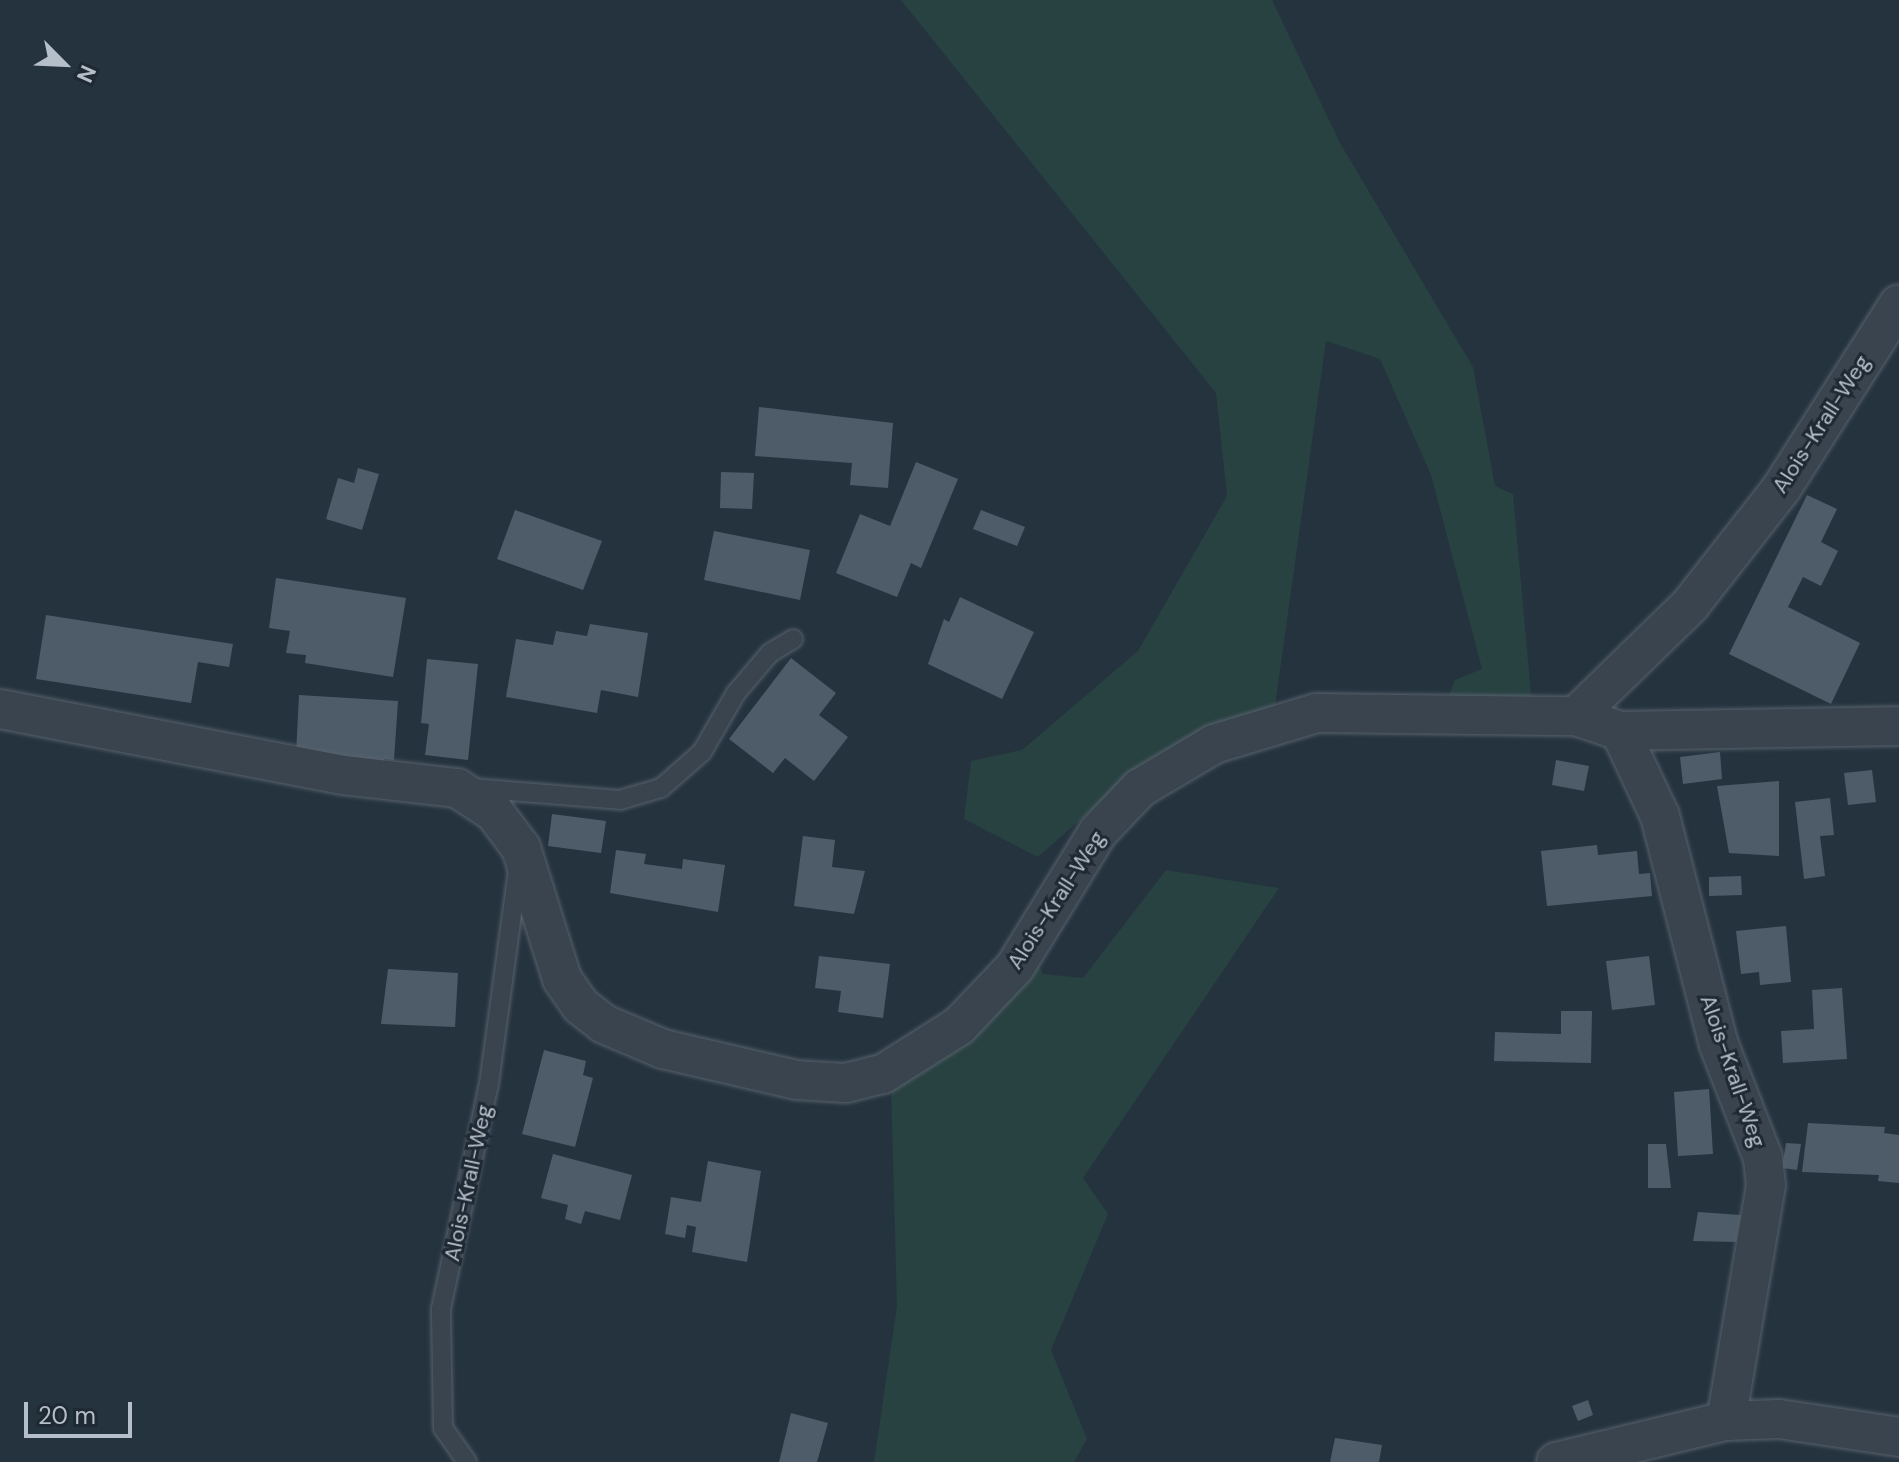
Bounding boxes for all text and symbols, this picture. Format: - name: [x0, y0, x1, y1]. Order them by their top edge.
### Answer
- north arrow: [24, 24, 104, 104]
- text: N: [70, 61, 103, 87]
- street label: Alois-Krall-Weg: [1767, 350, 1875, 498]
- street label: Alois-Krall-Weg: [1002, 826, 1110, 974]
- street label: Alois-Krall-Weg: [1695, 991, 1771, 1151]
- street label: Alois-Krall-Weg: [439, 1102, 497, 1264]
- scale bar: [28, 1386, 136, 1436]
- text: 20 m: [38, 1400, 96, 1431]

